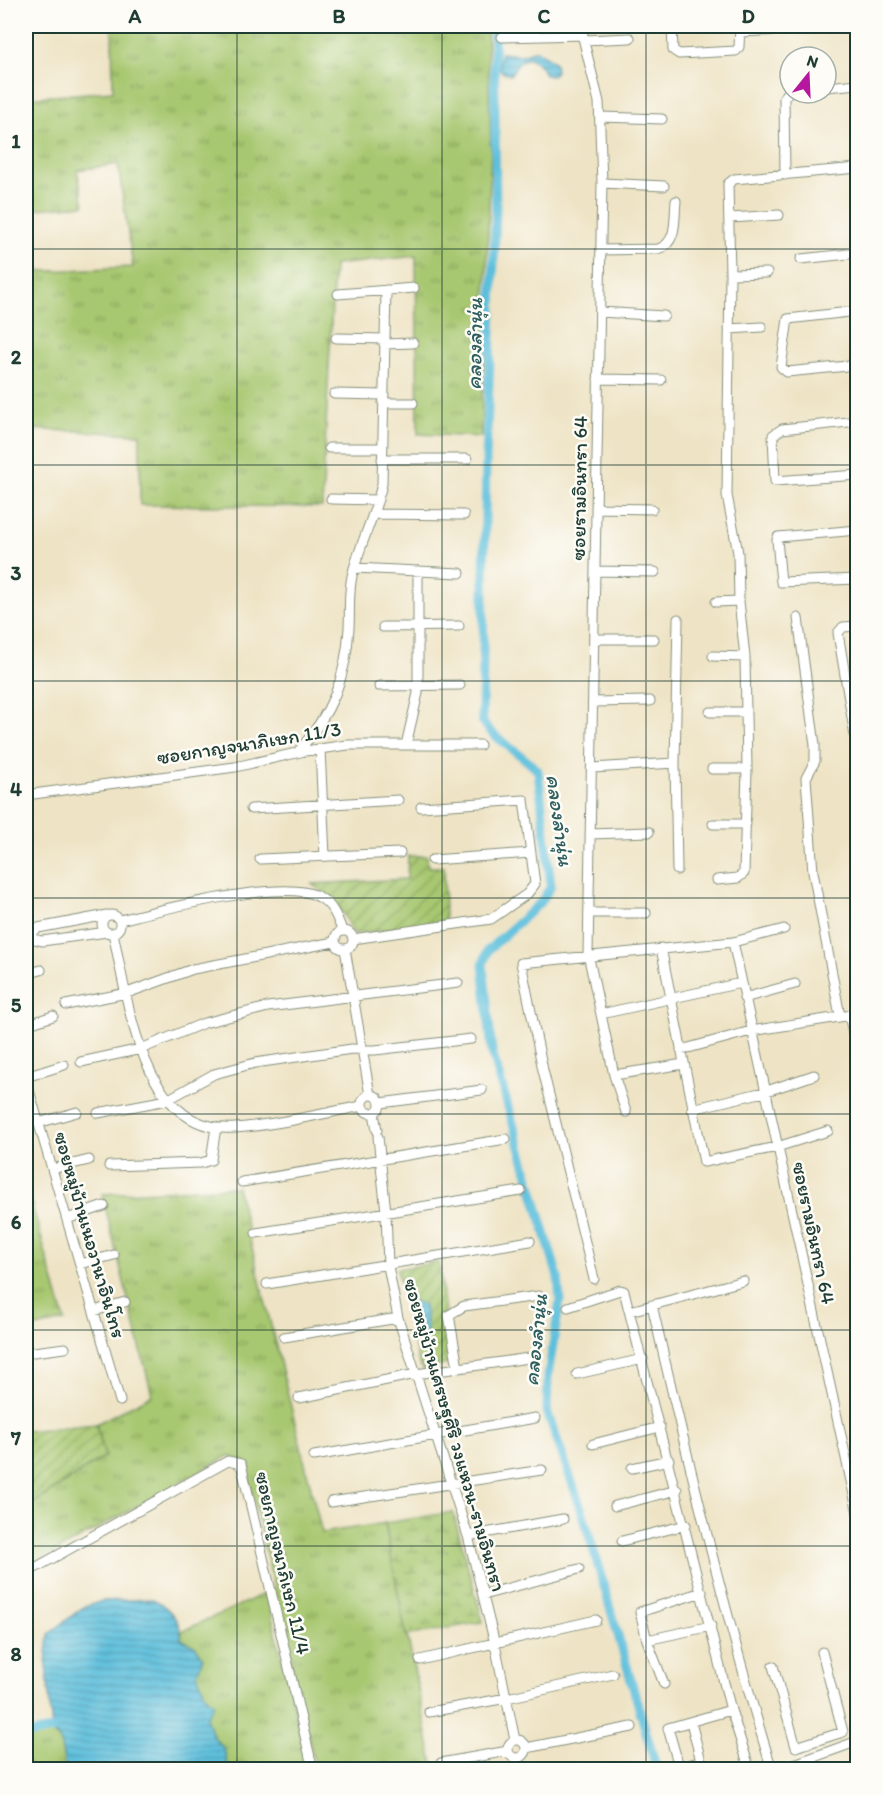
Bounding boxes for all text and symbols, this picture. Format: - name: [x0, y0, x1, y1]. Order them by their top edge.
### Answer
- text: A: [128, 4, 142, 28]
- text: B: [333, 4, 346, 28]
- text: C: [538, 4, 551, 28]
- text: D: [741, 4, 755, 28]
- north arrow: [778, 45, 838, 105]
- text: N: [804, 51, 821, 72]
- text: 1: [11, 129, 21, 153]
- water label: คลองลำนุ่น: [461, 297, 489, 390]
- text: 2: [11, 345, 22, 369]
- street label: ซอยรามอินทรา 64: [566, 416, 592, 560]
- text: 3: [11, 561, 22, 585]
- street label: ซอยกาญจนาภิเษก 11/3: [155, 717, 343, 769]
- water label: คลองลำนุ่น: [539, 773, 579, 868]
- text: 4: [10, 777, 22, 801]
- text: 5: [11, 993, 22, 1017]
- street label: ซอยหมู่บ้านเนอวานาอินโทร: [47, 1129, 131, 1342]
- street label: ซอยรามอินทรา 64: [787, 1160, 841, 1306]
- text: 6: [11, 1210, 22, 1234]
- street label: ซอยหมู่บ้านเศรษฐศิริ วงแหวน-รามอินทรา: [397, 1276, 511, 1595]
- water label: คลองลำนุ่น: [518, 1292, 554, 1387]
- text: 7: [10, 1426, 21, 1450]
- street label: ซอยกาญจนาภิเษก 11/4: [250, 1469, 316, 1657]
- text: 8: [11, 1642, 22, 1666]

